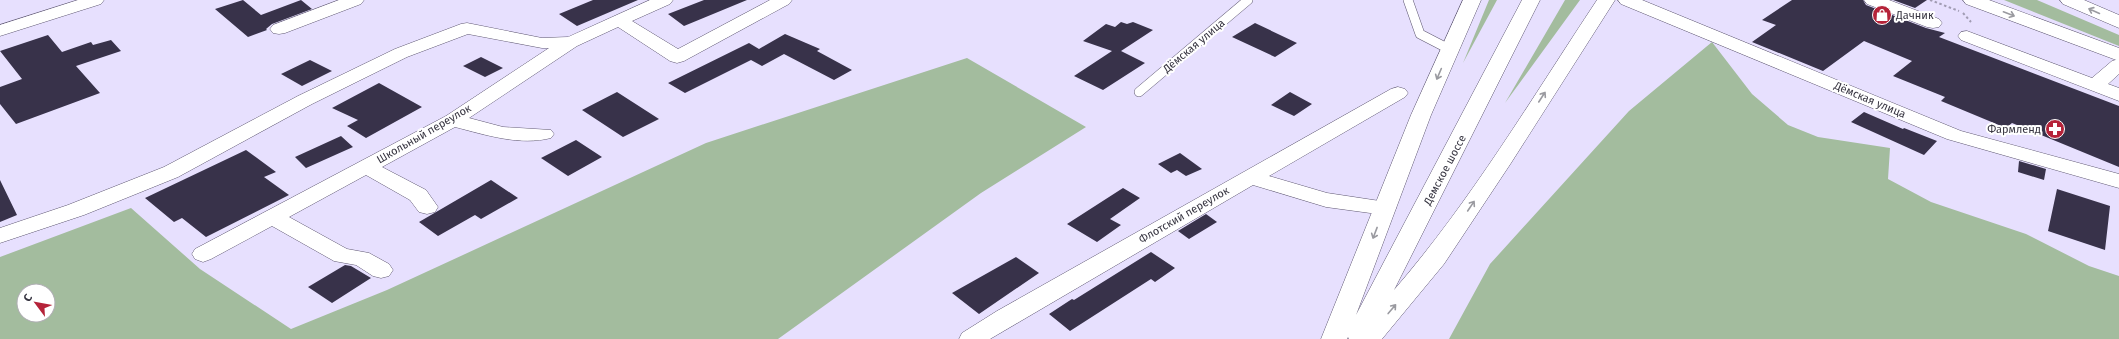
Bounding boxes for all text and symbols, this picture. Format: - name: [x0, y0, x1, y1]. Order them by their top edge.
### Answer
- shop icon: Дачник: [1871, 4, 1893, 26]
- one-way arrow: [2088, 6, 2100, 14]
- place label: Дачник: [1895, 9, 1934, 22]
- one-way arrow: [2002, 10, 2014, 18]
- street label: Дёмская улица: [1160, 16, 1227, 76]
- one-way arrow: [1434, 67, 1442, 79]
- street label: Дёмская улица: [1831, 79, 1908, 121]
- one-way arrow: [1538, 92, 1547, 103]
- street label: Школьный переулок: [374, 101, 474, 166]
- pharmacy icon: Фармленд: [2044, 118, 2066, 140]
- place label: Фармленд: [1987, 123, 2041, 136]
- street label: Демское шоссе: [1421, 133, 1469, 208]
- street label: Флотский переулок: [1137, 184, 1232, 246]
- one-way arrow: [1466, 200, 1475, 211]
- one-way arrow: [1370, 227, 1378, 239]
- north arrow: [16, 283, 56, 323]
- text: С: [21, 291, 35, 304]
- one-way arrow: [1387, 304, 1396, 314]

